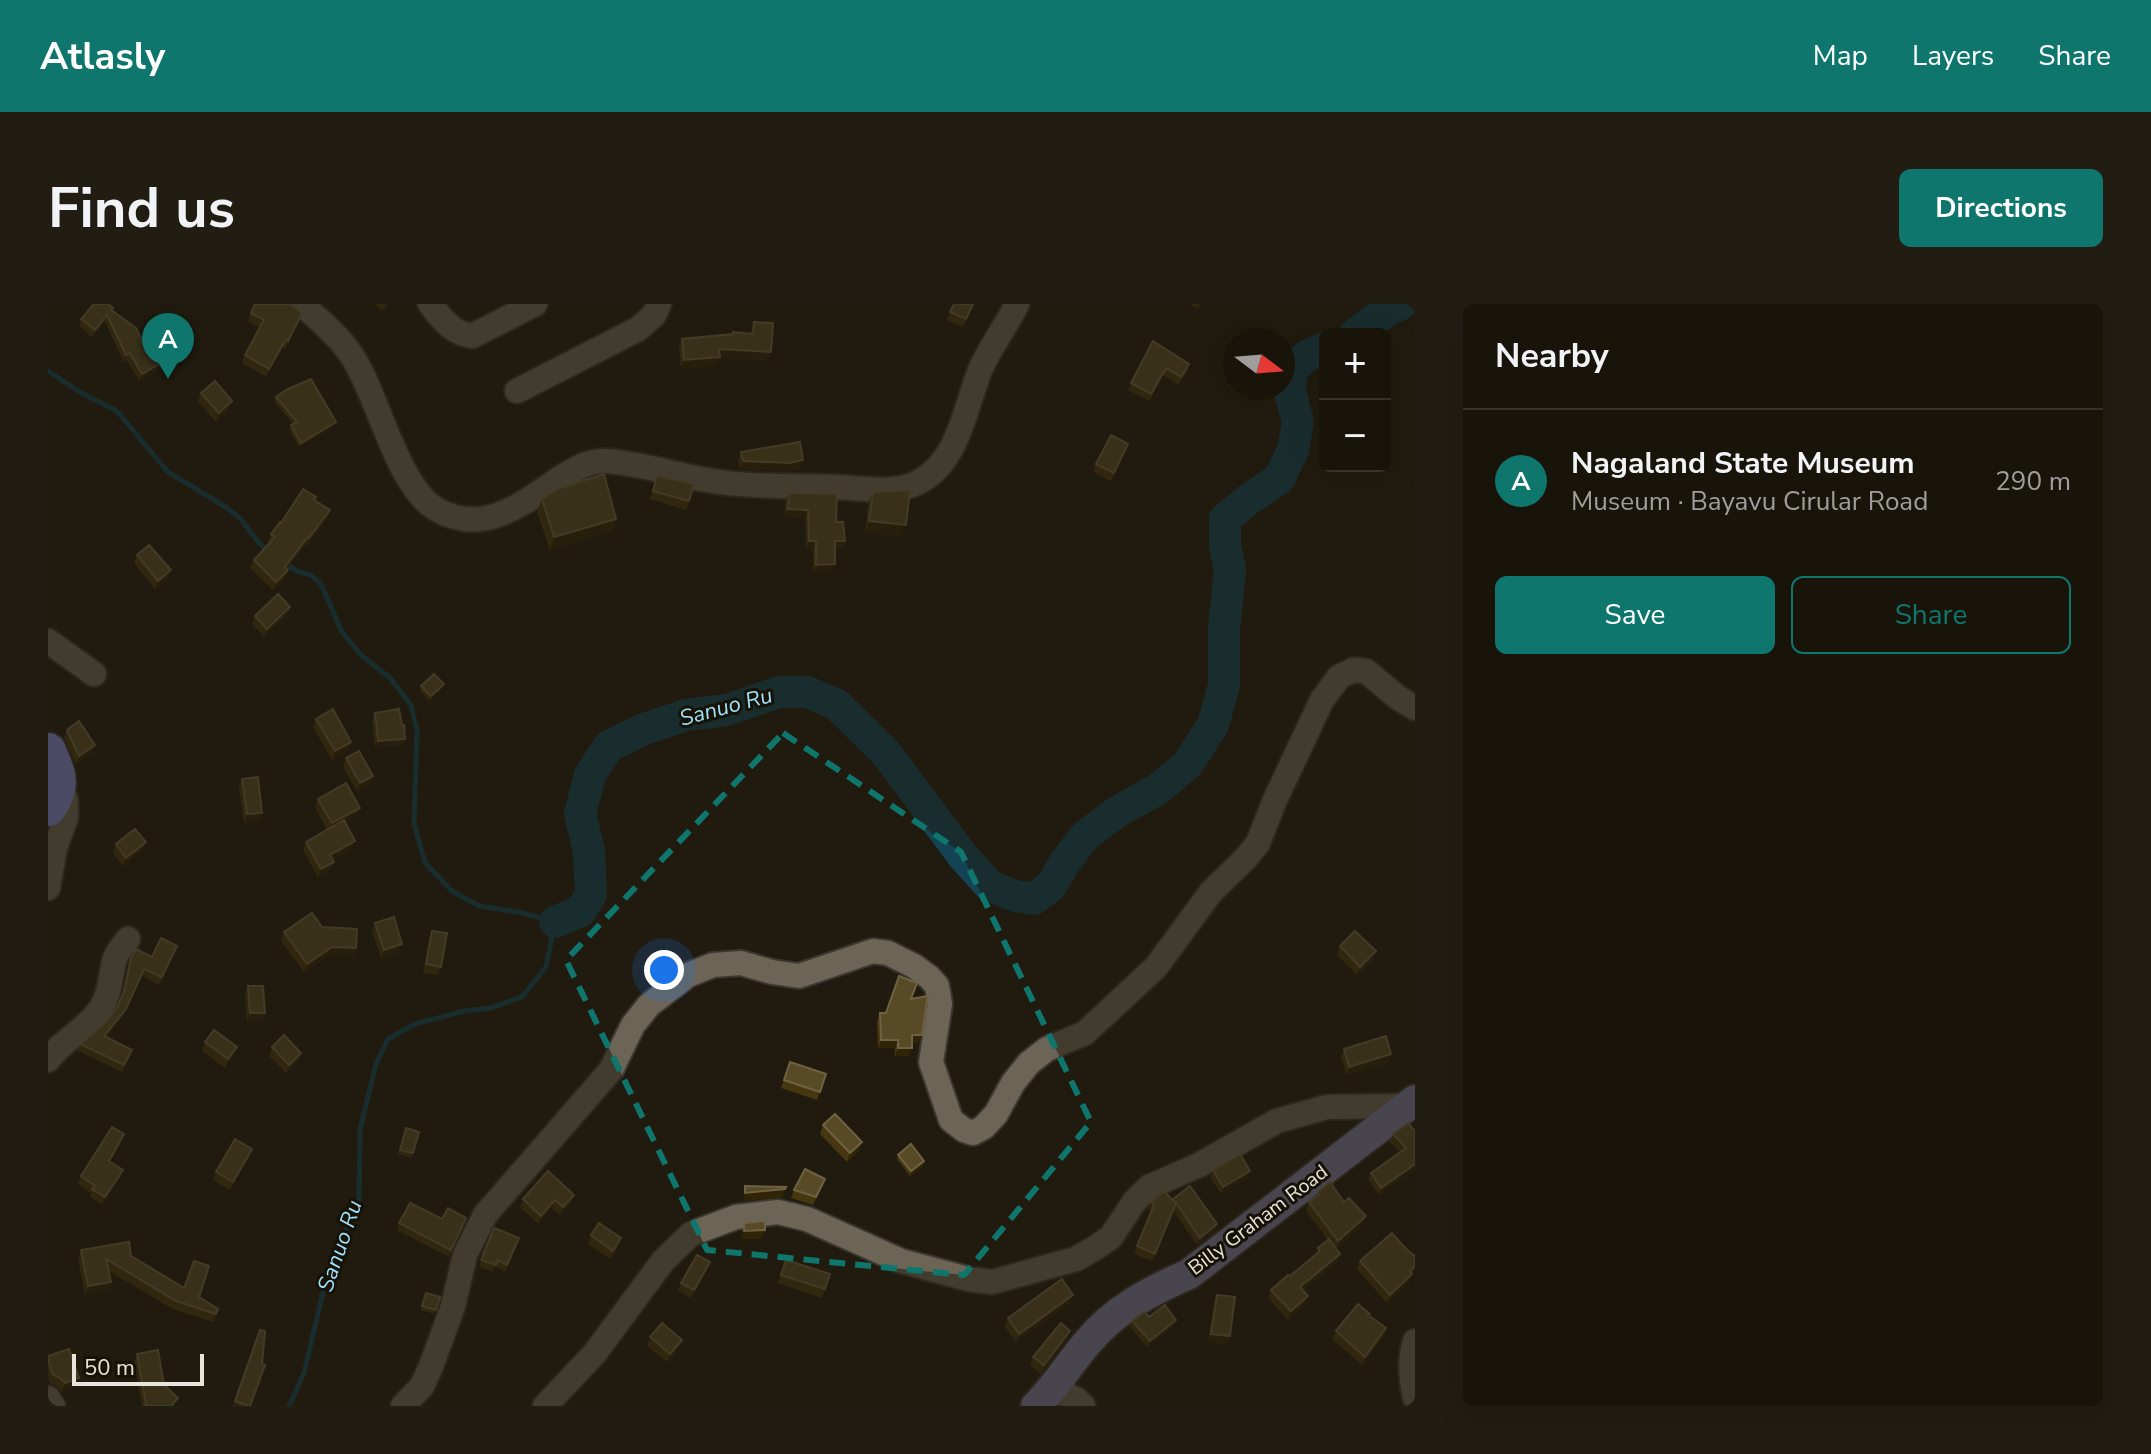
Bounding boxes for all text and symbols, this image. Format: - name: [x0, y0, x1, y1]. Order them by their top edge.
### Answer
- text: Atlasly: [40, 31, 165, 82]
- text: Map: [1813, 37, 1868, 75]
- text: Layers: [1912, 37, 1994, 75]
- text: Share: [2038, 37, 2111, 75]
- button: Directions: [1899, 169, 2103, 247]
- text: Find us: [48, 170, 235, 247]
- pin: A: [142, 313, 194, 379]
- north arrow: [1223, 328, 1295, 400]
- map controls: [1319, 328, 1391, 472]
- button: +: [1319, 328, 1391, 400]
- text: Nearby: [1495, 333, 1609, 379]
- button: −: [1319, 400, 1391, 472]
- text: Nagaland State Museum: [1571, 443, 1914, 484]
- text: A: [1511, 464, 1531, 499]
- text: 290 m: [1995, 464, 2071, 499]
- text: Museum · Bayavu Cirular Road: [1571, 484, 1928, 519]
- button: Save: [1495, 576, 1775, 654]
- button: Share: [1791, 576, 2071, 654]
- water label: Sanuo Ru: [676, 680, 776, 734]
- your location: [644, 950, 684, 990]
- street label: Billy Graham Road: [1183, 1159, 1333, 1281]
- water label: Sanuo Ru: [310, 1196, 370, 1296]
- scale bar: [72, 1350, 204, 1386]
- text: 50 m: [84, 1353, 135, 1383]

